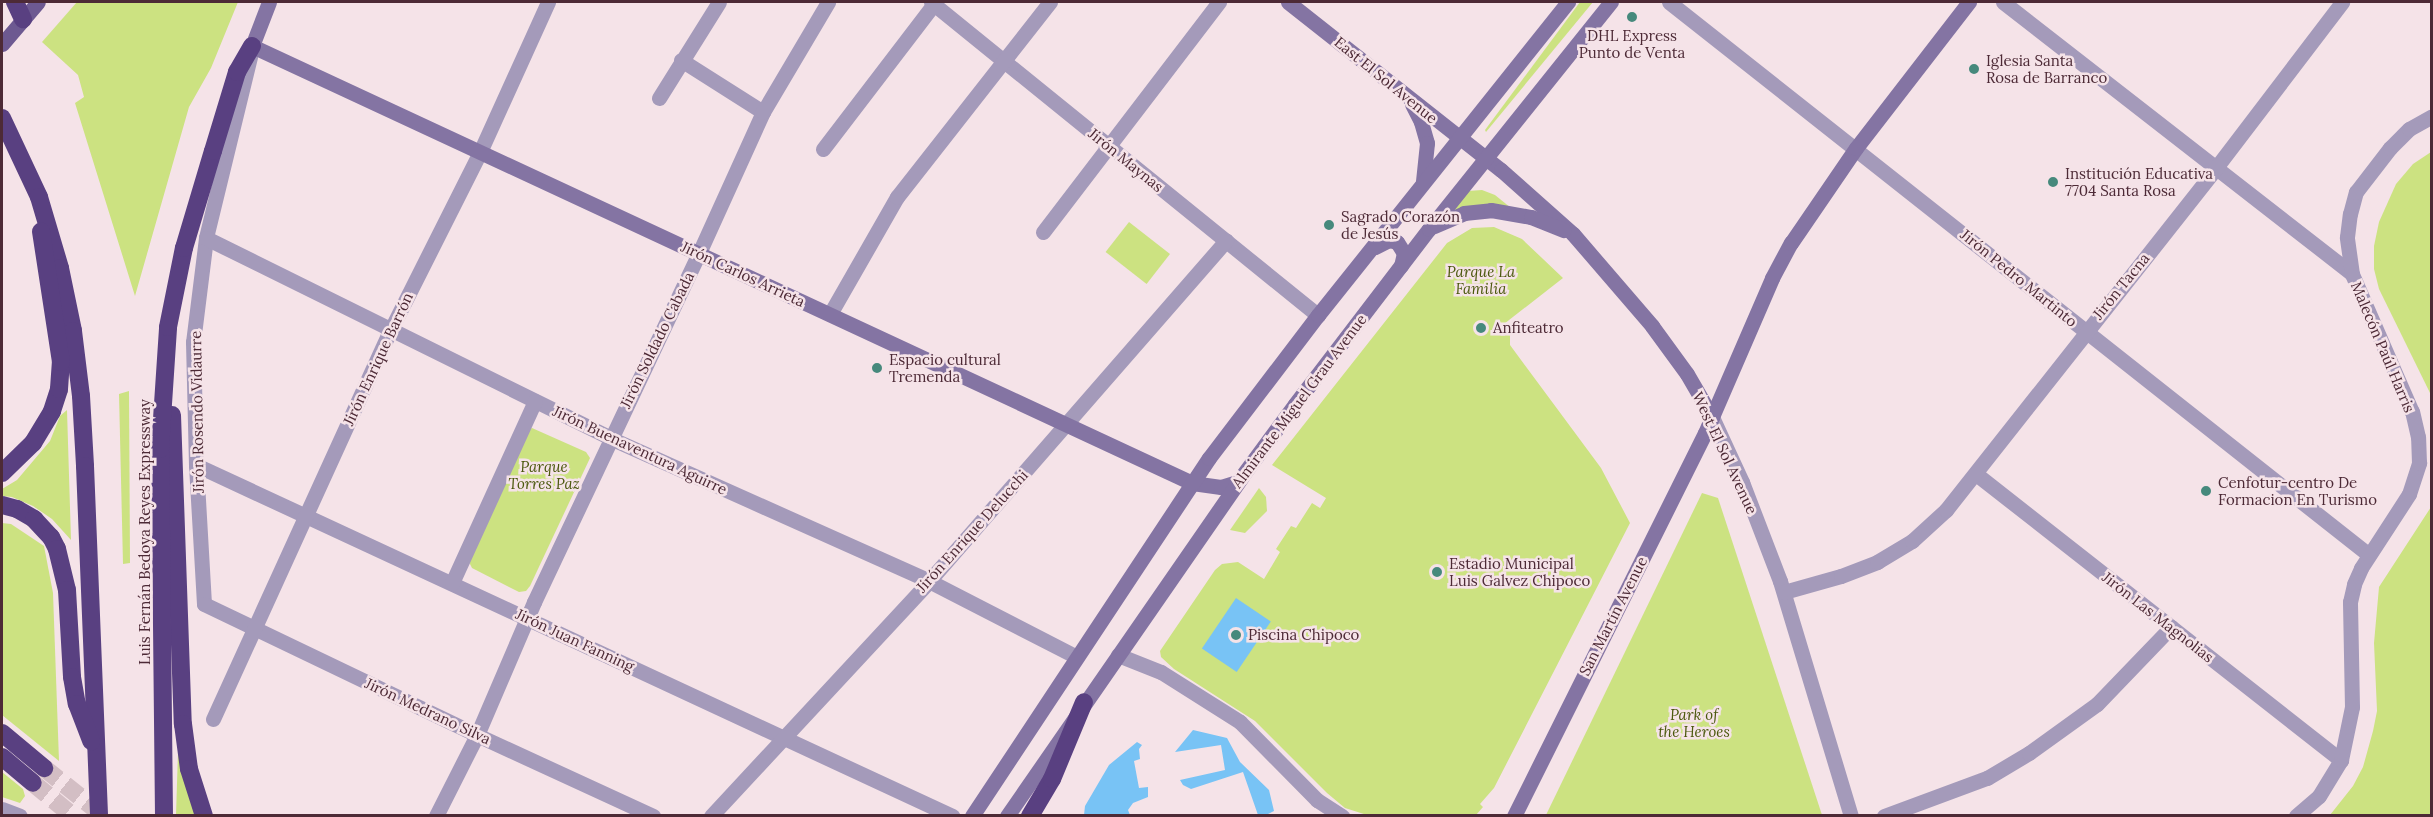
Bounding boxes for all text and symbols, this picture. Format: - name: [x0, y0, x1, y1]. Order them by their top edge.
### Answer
- marker: DHL Express Punto de Venta: [1625, 10, 1639, 24]
- place label: DHL Express Punto de Venta: [1579, 26, 1685, 61]
- street label: East El Sol Avenue: [1331, 33, 1441, 127]
- place label: Iglesia Santa Rosa de Barranco: [1986, 51, 2107, 86]
- marker: Iglesia Santa Rosa de Barranco: [1967, 62, 1981, 76]
- street label: Jirón Maynas: [1085, 124, 1167, 196]
- place label: Institución Educativa 7704 Santa Rosa: [2065, 164, 2213, 199]
- marker: Institución Educativa 7704 Santa Rosa: [2046, 175, 2060, 189]
- place label: Sagrado Corazón de Jesús: [1341, 207, 1460, 242]
- marker: Sagrado Corazón de Jesús: [1322, 218, 1336, 232]
- street label: Jirón Pedro Martinto: [1957, 225, 2081, 331]
- street label: Jirón Carlos Arrieta: [678, 237, 808, 311]
- street label: Jirón Tacna: [2089, 249, 2153, 323]
- park label: Parque La Familia: [1447, 262, 1515, 297]
- street label: Jirón Soldado Cabada: [616, 269, 698, 411]
- street label: Malecón Paúl Harris: [2347, 279, 2419, 415]
- street label: Jirón Enrique Barrón: [339, 290, 417, 428]
- street label: Almirante Miguel Grau Avenue: [1228, 311, 1370, 491]
- place label: Anfiteatro: [1493, 319, 1564, 337]
- marker: Anfiteatro: [1474, 321, 1488, 335]
- street label: Jirón Rosendo Vidaurre: [187, 331, 207, 493]
- place label: Espacio cultural Tremenda: [889, 350, 1001, 385]
- marker: Espacio cultural Tremenda: [870, 361, 884, 375]
- street label: West El Sol Avenue: [1689, 389, 1761, 517]
- street label: Luis Fernán Bedoya Reyes Expressway: [136, 399, 154, 665]
- street label: Jirón Buenaventura Aguirre: [550, 402, 730, 498]
- park label: Parque Torres Paz: [508, 457, 580, 492]
- street label: Jirón Enrique Delucchi: [912, 466, 1032, 596]
- place label: Cenfotur-centro De Formacion En Turismo: [2218, 473, 2377, 508]
- marker: Cenfotur-centro De Formacion En Turismo: [2199, 484, 2213, 498]
- street label: San Martín Avenue: [1575, 553, 1651, 679]
- place label: Estadio Municipal Luis Galvez Chipoco: [1449, 554, 1590, 589]
- marker: Estadio Municipal Luis Galvez Chipoco: [1430, 565, 1444, 579]
- street label: Jirón Las Magnolias: [2099, 568, 2217, 666]
- street label: Jirón Juan Fanning: [513, 605, 637, 675]
- place label: Piscina Chipoco: [1248, 626, 1359, 644]
- marker: Piscina Chipoco: [1229, 628, 1243, 642]
- street label: Jirón Medrano Silva: [362, 674, 494, 748]
- park label: Park of the Heroes: [1658, 705, 1730, 740]

